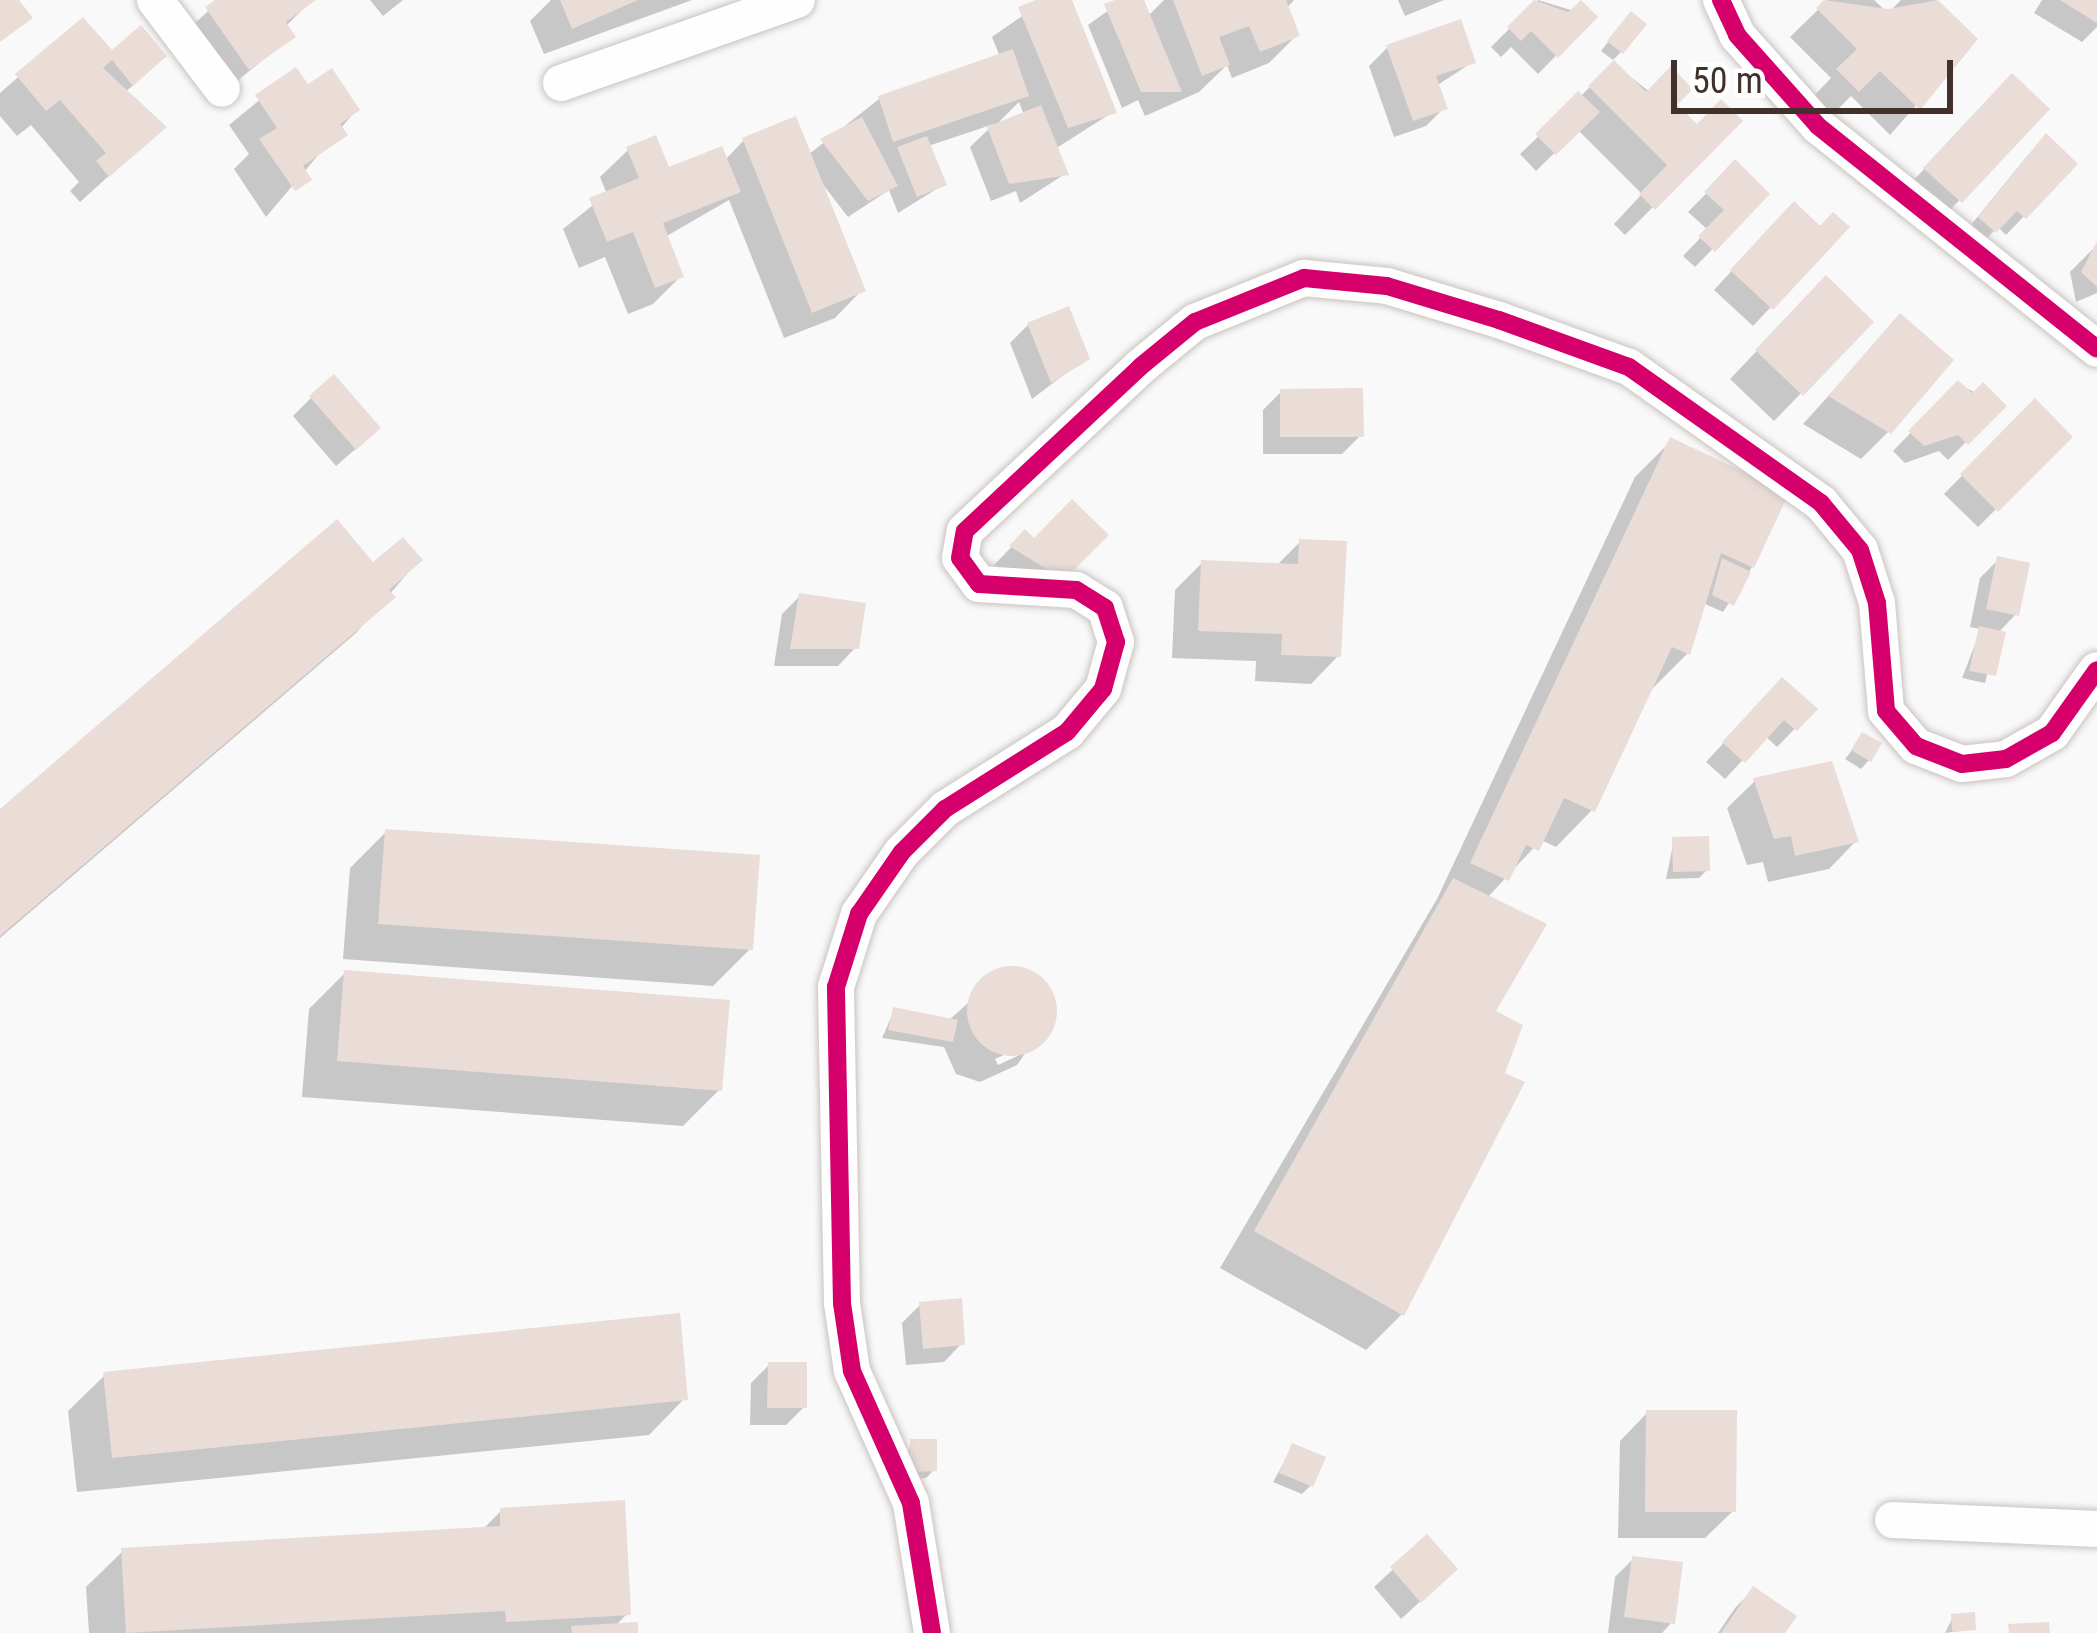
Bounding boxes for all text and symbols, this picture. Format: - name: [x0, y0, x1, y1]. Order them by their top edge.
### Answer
- scale bar: [1677, 36, 1959, 110]
- text: 50 m: [1692, 60, 1763, 102]

